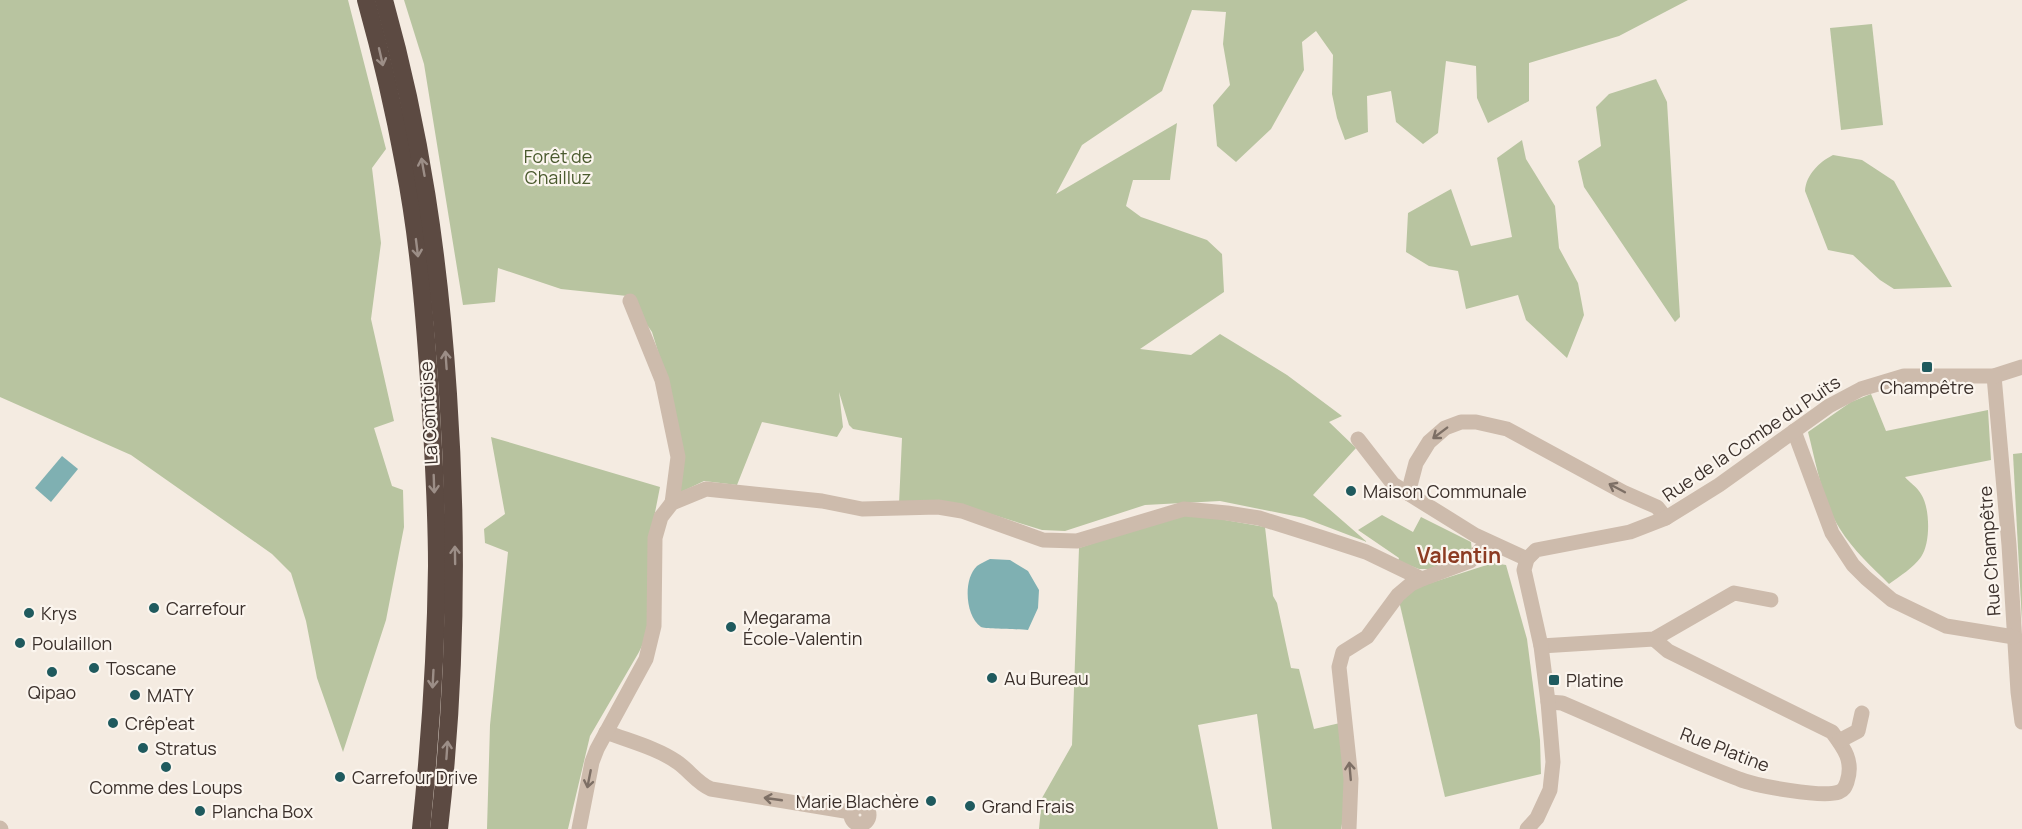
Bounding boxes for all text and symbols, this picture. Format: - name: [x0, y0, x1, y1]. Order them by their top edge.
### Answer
- one-way arrow: [375, 47, 387, 66]
- park label: Forêt de Chailluz: [524, 144, 592, 189]
- one-way arrow: [417, 158, 428, 177]
- one-way arrow: [412, 238, 423, 257]
- one-way arrow: [440, 351, 451, 371]
- marker: Champêtre: [1920, 360, 1934, 374]
- street label: La Comtoise: [413, 361, 443, 465]
- street label: Rue de la Combe du Puits: [1657, 369, 1845, 507]
- place label: Champêtre: [1880, 375, 1974, 399]
- one-way arrow: [1433, 427, 1449, 439]
- one-way arrow: [429, 474, 440, 494]
- place label: Maison Communale: [1363, 479, 1527, 503]
- one-way arrow: [1608, 482, 1626, 493]
- marker: Maison Communale: [1344, 484, 1358, 498]
- street label: Rue Champêtre: [1972, 485, 2006, 617]
- district label: Valentin: [1417, 541, 1501, 569]
- one-way arrow: [449, 546, 461, 566]
- place label: Carrefour: [166, 596, 247, 620]
- place label: Krys: [41, 601, 77, 625]
- marker: Carrefour: [147, 601, 161, 615]
- place label: Megarama École-Valentin: [743, 605, 862, 650]
- marker: Krys: [22, 606, 36, 620]
- marker: Megarama École-Valentin: [724, 620, 738, 634]
- place label: Poulaillon: [32, 631, 112, 655]
- marker: Poulaillon: [13, 636, 27, 650]
- place label: Toscane: [106, 656, 176, 680]
- marker: Toscane: [87, 661, 101, 675]
- marker: Qipao: [45, 665, 59, 679]
- place label: Au Bureau: [1004, 666, 1089, 690]
- place label: Platine: [1566, 668, 1624, 692]
- one-way arrow: [427, 669, 438, 689]
- marker: Au Bureau: [985, 671, 999, 685]
- marker: Platine: [1547, 673, 1561, 687]
- place label: Qipao: [28, 680, 76, 704]
- place label: MATY: [147, 683, 195, 707]
- marker: MATY: [128, 688, 142, 702]
- place label: Crêp'eat: [125, 711, 195, 735]
- marker: Crêp'eat: [106, 716, 120, 730]
- street label: Rue Platine: [1677, 721, 1773, 777]
- place label: Stratus: [155, 736, 217, 760]
- marker: Stratus: [136, 741, 150, 755]
- one-way arrow: [442, 741, 453, 760]
- marker: Comme des Loups: [159, 760, 173, 774]
- one-way arrow: [1344, 761, 1355, 781]
- place label: Carrefour Drive: [352, 765, 478, 789]
- one-way arrow: [583, 769, 594, 789]
- marker: Carrefour Drive: [333, 770, 347, 784]
- place label: Comme des Loups: [90, 775, 242, 799]
- place label: Marie Blachère: [796, 789, 919, 813]
- one-way arrow: [763, 794, 783, 805]
- marker: Marie Blachère: [924, 794, 938, 808]
- place label: Grand Frais: [982, 794, 1075, 818]
- place label: Plancha Box: [212, 799, 313, 823]
- marker: Grand Frais: [963, 799, 977, 813]
- marker: Plancha Box: [193, 804, 207, 818]

